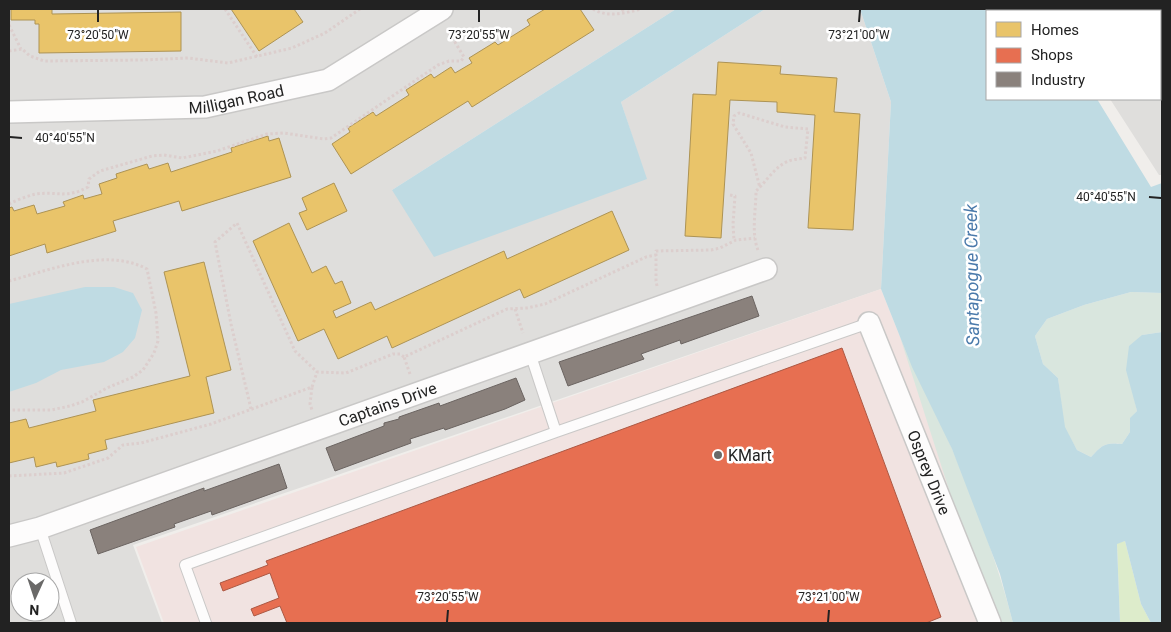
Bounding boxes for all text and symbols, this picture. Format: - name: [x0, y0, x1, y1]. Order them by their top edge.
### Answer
- legend: [986, 10, 1161, 100]
- text: Homes: [1031, 21, 1079, 39]
- text: 73°20'50"W: [67, 28, 129, 42]
- text: 73°20'55"W: [448, 28, 510, 42]
- text: 73°21'00"W: [828, 28, 890, 42]
- text: Shops: [1031, 46, 1073, 64]
- text: Industry: [1031, 71, 1085, 89]
- street label: Milligan Road: [188, 81, 286, 117]
- text: 40°40'55"N: [35, 131, 95, 145]
- text: 40°40'55"N: [1076, 190, 1136, 204]
- water label: Santapogue Creek: [960, 203, 983, 346]
- street label: Captains Drive: [336, 378, 439, 431]
- street label: Osprey Drive: [903, 427, 954, 518]
- place label: KMart: [728, 446, 772, 465]
- marker: KMart: [712, 449, 724, 461]
- north arrow: [10, 572, 60, 622]
- text: 73°20'55"W: [417, 590, 479, 604]
- text: 73°21'00"W: [798, 590, 860, 604]
- text: N: [29, 602, 40, 618]

